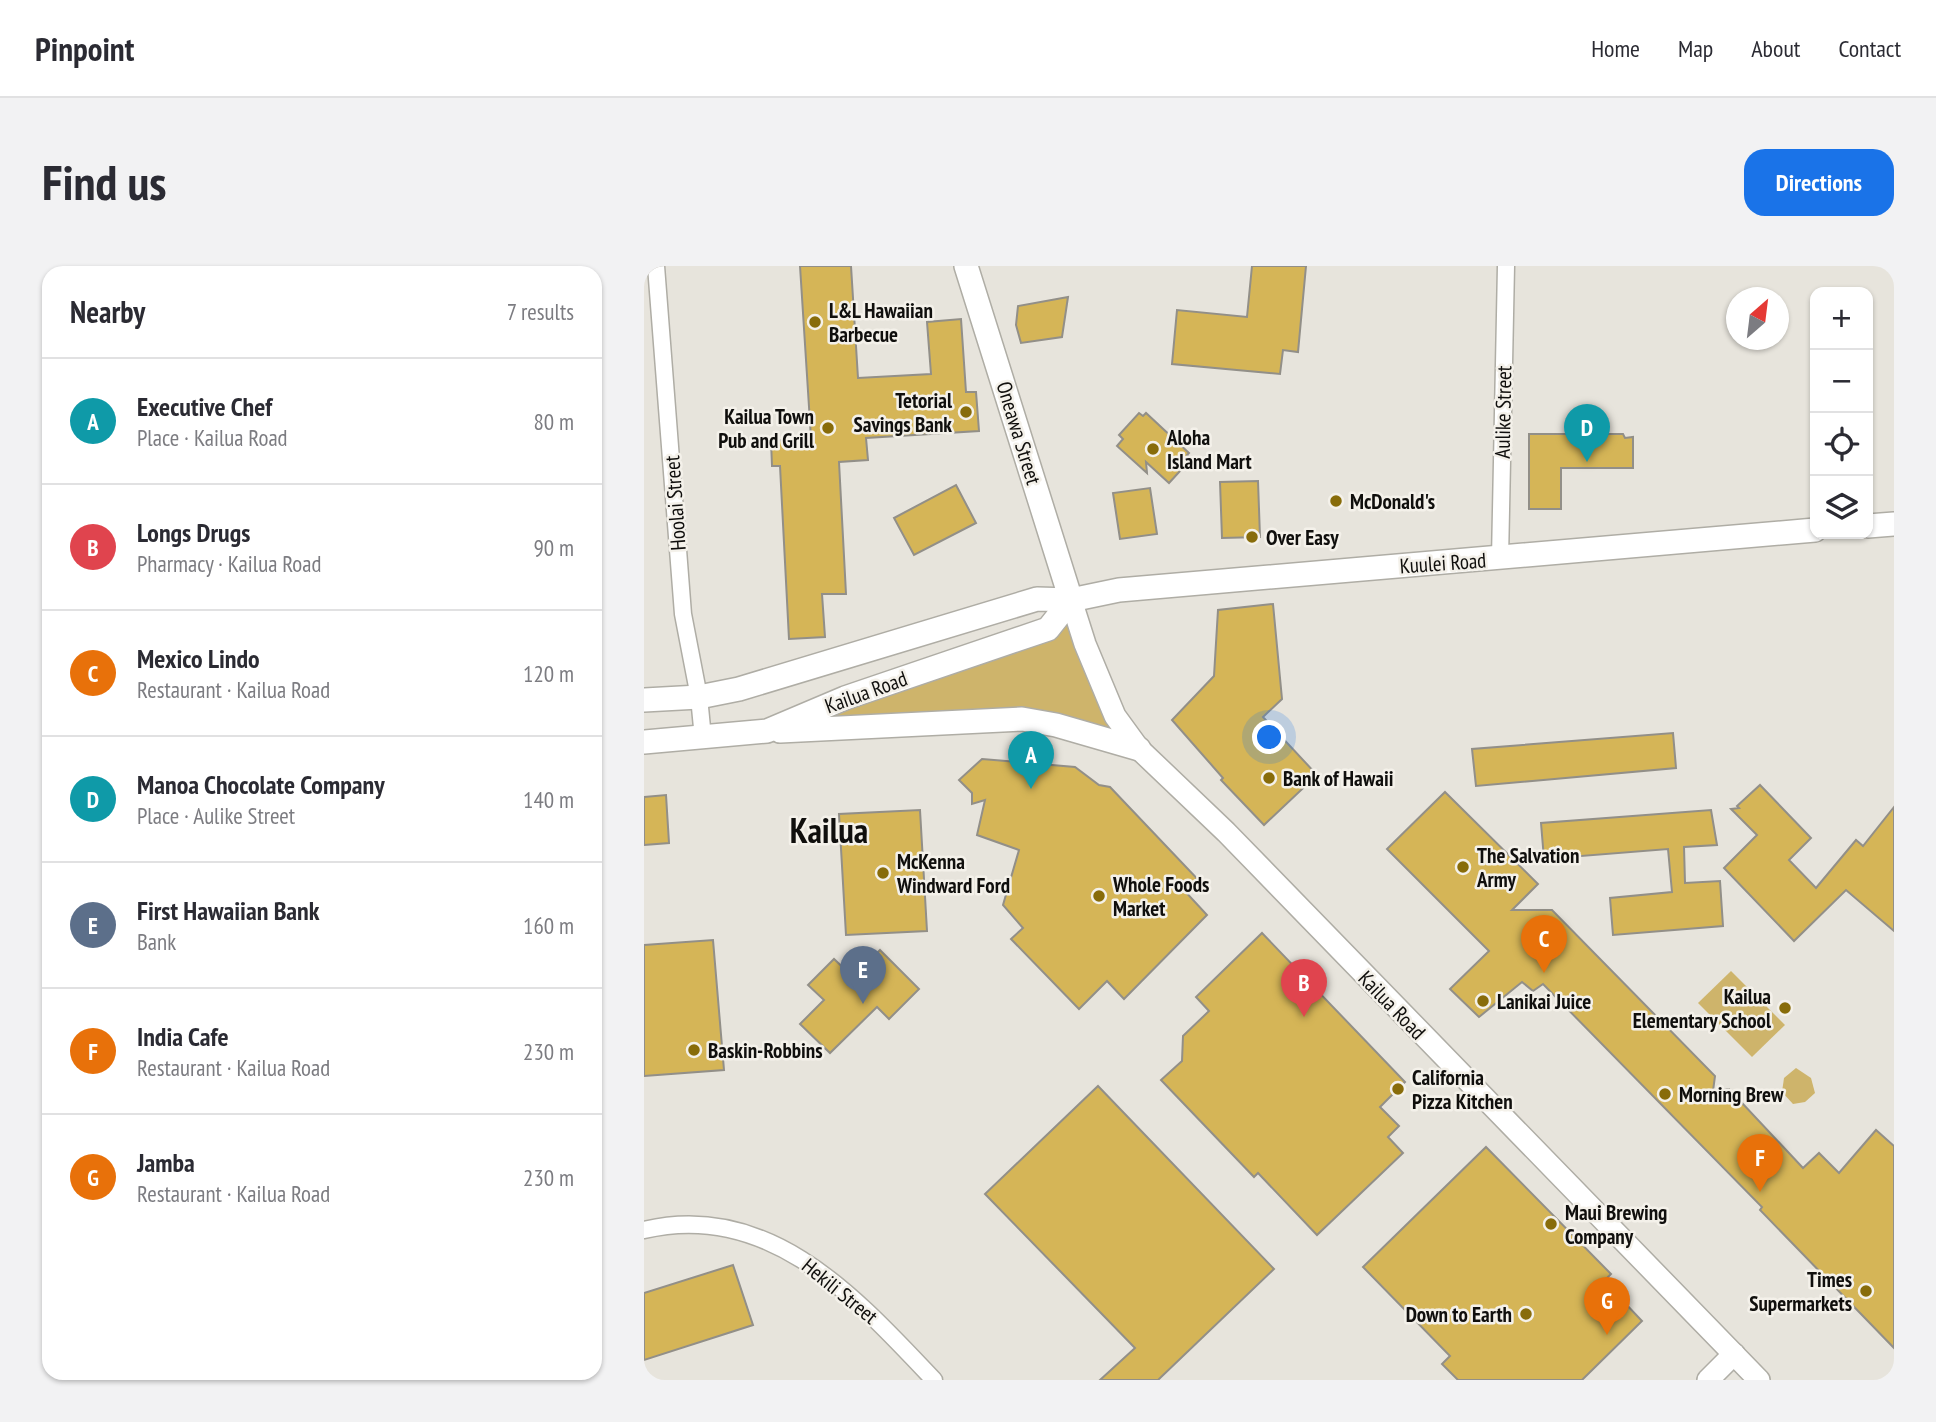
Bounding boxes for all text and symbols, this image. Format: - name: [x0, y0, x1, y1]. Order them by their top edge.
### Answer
- text: Pinpoint: [35, 27, 134, 70]
- text: Home: [1591, 33, 1640, 64]
- text: Map: [1678, 33, 1713, 64]
- text: About: [1751, 33, 1800, 64]
- text: Contact: [1838, 33, 1901, 64]
- button: Directions: [1744, 149, 1894, 216]
- text: Find us: [42, 150, 166, 214]
- north arrow: [1726, 287, 1789, 350]
- map controls: [1810, 287, 1873, 539]
- button: +: [1810, 287, 1873, 350]
- text: Nearby: [70, 292, 145, 331]
- text: 7 results: [507, 297, 574, 326]
- place label: L&L Hawaiian Barbecue: [829, 297, 933, 348]
- marker: L&L Hawaiian Barbecue: [807, 314, 823, 330]
- button: −: [1810, 350, 1873, 413]
- street label: Aulike Street: [1489, 365, 1517, 459]
- street label: Oneawa Street: [991, 378, 1048, 488]
- place label: Tetorial Savings Bank: [854, 387, 953, 438]
- text: Executive Chef: [137, 390, 272, 423]
- place label: Kailua Town Pub and Grill: [718, 403, 815, 454]
- marker: Tetorial Savings Bank: [958, 404, 974, 420]
- pin: D: [1564, 404, 1610, 462]
- text: A: [87, 407, 99, 436]
- text: 80 m: [533, 407, 574, 436]
- button: locate: [1810, 413, 1873, 476]
- marker: Kailua Town Pub and Grill: [820, 420, 836, 436]
- text: Place · Kailua Road: [137, 423, 288, 452]
- place label: Aloha Island Mart: [1166, 424, 1252, 475]
- marker: Aloha Island Mart: [1145, 441, 1161, 457]
- street label: Hoolai Street: [658, 454, 692, 551]
- button: layers: [1810, 476, 1873, 539]
- place label: McDonald's: [1350, 488, 1435, 515]
- marker: McDonald's: [1328, 493, 1344, 509]
- text: Longs Drugs: [137, 516, 250, 549]
- place label: Over Easy: [1266, 524, 1339, 551]
- marker: Over Easy: [1244, 529, 1260, 545]
- text: B: [87, 533, 99, 562]
- text: 90 m: [533, 533, 574, 562]
- street label: Kuulei Road: [1399, 547, 1487, 579]
- text: Pharmacy · Kailua Road: [137, 549, 321, 578]
- text: Mexico Lindo: [137, 642, 260, 675]
- text: C: [88, 659, 98, 688]
- text: 120 m: [523, 659, 574, 688]
- street label: Kailua Road: [821, 665, 911, 719]
- text: Restaurant · Kailua Road: [137, 675, 330, 704]
- your location: [1252, 720, 1286, 754]
- pin: A: [1008, 731, 1054, 789]
- place label: Bank of Hawaii: [1283, 765, 1393, 792]
- text: Manoa Chocolate Company: [137, 768, 385, 801]
- marker: Bank of Hawaii: [1261, 770, 1277, 786]
- text: D: [87, 785, 99, 814]
- text: 140 m: [523, 785, 574, 814]
- text: Place · Aulike Street: [137, 801, 295, 830]
- district label: Kailua: [790, 807, 868, 853]
- place label: The Salvation Army: [1476, 842, 1579, 893]
- place label: McKenna Windward Ford: [896, 848, 1010, 899]
- marker: The Salvation Army: [1455, 859, 1471, 875]
- marker: McKenna Windward Ford: [875, 865, 891, 881]
- place label: Whole Foods Market: [1112, 871, 1209, 922]
- marker: Whole Foods Market: [1091, 888, 1107, 904]
- text: First Hawaiian Bank: [137, 894, 320, 927]
- text: E: [88, 911, 98, 940]
- text: 160 m: [523, 911, 574, 940]
- pin: C: [1521, 915, 1567, 973]
- text: Bank: [137, 927, 176, 956]
- pin: E: [840, 946, 886, 1004]
- pin: B: [1281, 959, 1327, 1017]
- street label: Kailua Road: [1353, 965, 1431, 1045]
- place label: Kailua Elementary School: [1633, 983, 1772, 1034]
- place label: Lanikai Juice: [1497, 988, 1591, 1015]
- marker: Lanikai Juice: [1475, 993, 1491, 1009]
- marker: Kailua Elementary School: [1777, 1000, 1793, 1016]
- text: India Cafe: [137, 1020, 229, 1053]
- text: F: [88, 1037, 98, 1066]
- text: 230 m: [523, 1037, 574, 1066]
- place label: Baskin-Robbins: [708, 1037, 823, 1064]
- marker: Baskin-Robbins: [686, 1042, 702, 1058]
- text: Restaurant · Kailua Road: [137, 1053, 330, 1082]
- place label: California Pizza Kitchen: [1412, 1064, 1513, 1115]
- marker: California Pizza Kitchen: [1390, 1081, 1406, 1097]
- place label: Morning Brew: [1679, 1081, 1784, 1108]
- marker: Morning Brew: [1657, 1086, 1673, 1102]
- pin: F: [1737, 1134, 1783, 1192]
- text: Jamba: [137, 1146, 195, 1179]
- text: G: [87, 1163, 99, 1192]
- text: 230 m: [523, 1163, 574, 1192]
- text: Restaurant · Kailua Road: [137, 1179, 330, 1208]
- place label: Maui Brewing Company: [1565, 1199, 1667, 1250]
- marker: Maui Brewing Company: [1543, 1216, 1559, 1232]
- street label: Hekili Street: [797, 1252, 884, 1330]
- place label: Times Supermarkets: [1749, 1266, 1852, 1317]
- pin: G: [1584, 1277, 1630, 1335]
- marker: Times Supermarkets: [1858, 1283, 1874, 1299]
- place label: Down to Earth: [1406, 1301, 1512, 1328]
- marker: Down to Earth: [1518, 1306, 1534, 1322]

